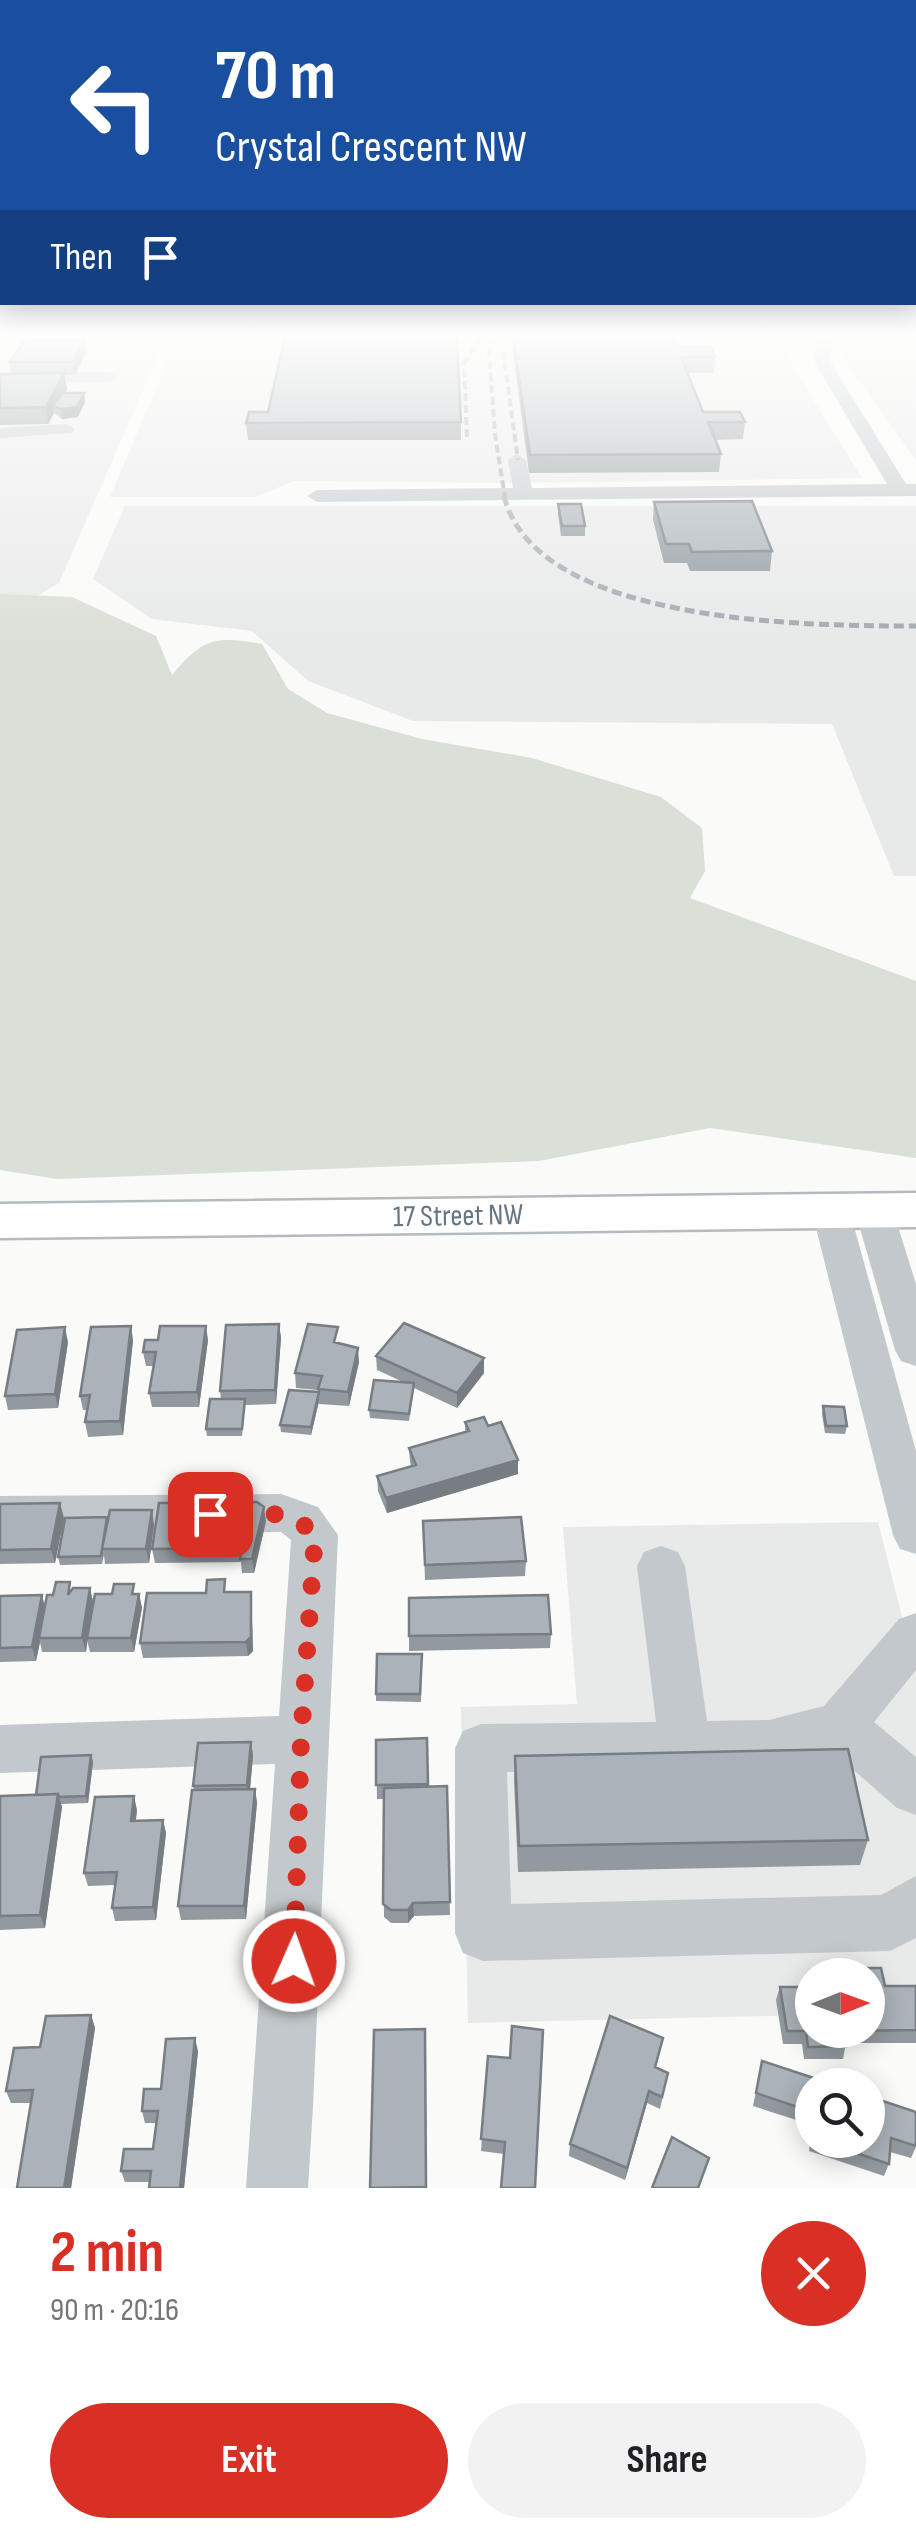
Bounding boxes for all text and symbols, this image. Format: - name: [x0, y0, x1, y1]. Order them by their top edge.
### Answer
- text: 70 m: [215, 35, 336, 119]
- icon: left: [50, 40, 180, 170]
- text: Crystal Crescent NW: [215, 120, 527, 175]
- icon: arrive: [133, 230, 188, 285]
- text: Then: [50, 235, 113, 280]
- street label: 17 Street NW: [393, 1197, 524, 1235]
- pin: [168, 1472, 253, 1557]
- icon: arrive: [183, 1487, 238, 1542]
- position arrow: [242, 1909, 346, 2013]
- north arrow: [795, 1958, 885, 2048]
- map controls: [795, 1958, 885, 2158]
- button: search: [795, 2068, 885, 2158]
- text: 2 min: [50, 2217, 164, 2289]
- button: close: [761, 2221, 866, 2326]
- text: 90 m · 20:16: [50, 2291, 179, 2330]
- button: Exit: [50, 2403, 448, 2518]
- button: Share: [468, 2403, 866, 2518]

